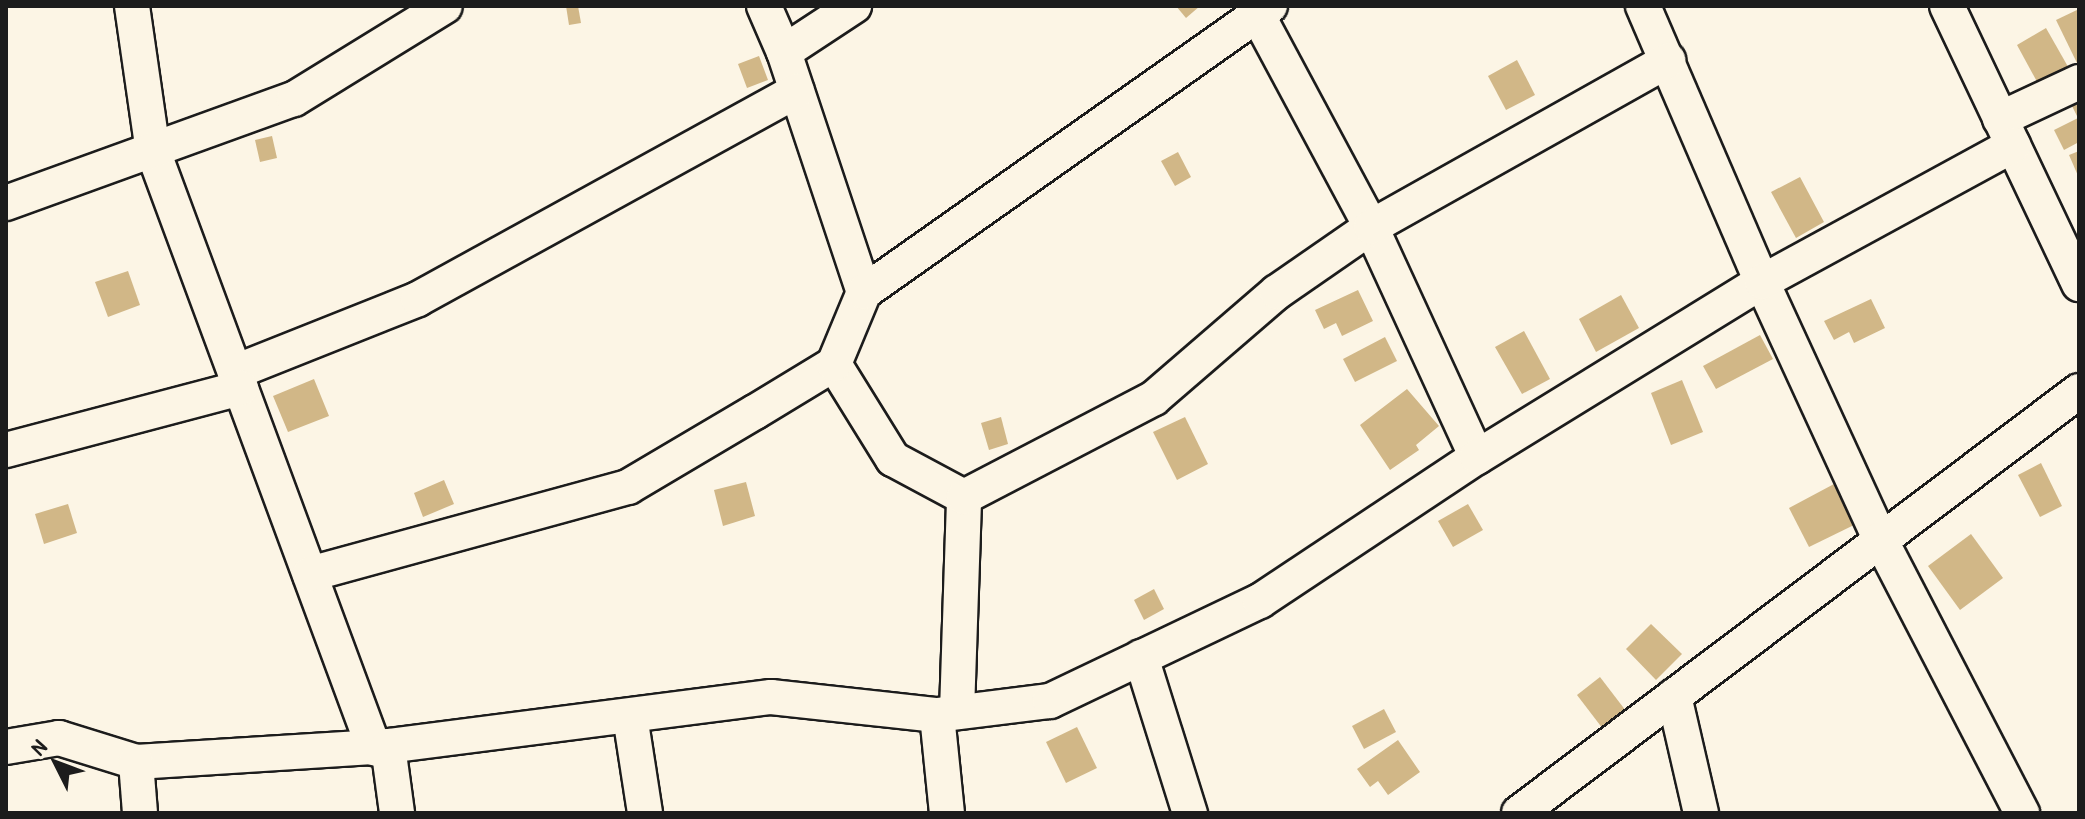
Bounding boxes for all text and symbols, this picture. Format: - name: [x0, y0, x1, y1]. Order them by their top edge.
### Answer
- north arrow: [16, 723, 96, 803]
- text: N: [23, 733, 53, 761]

